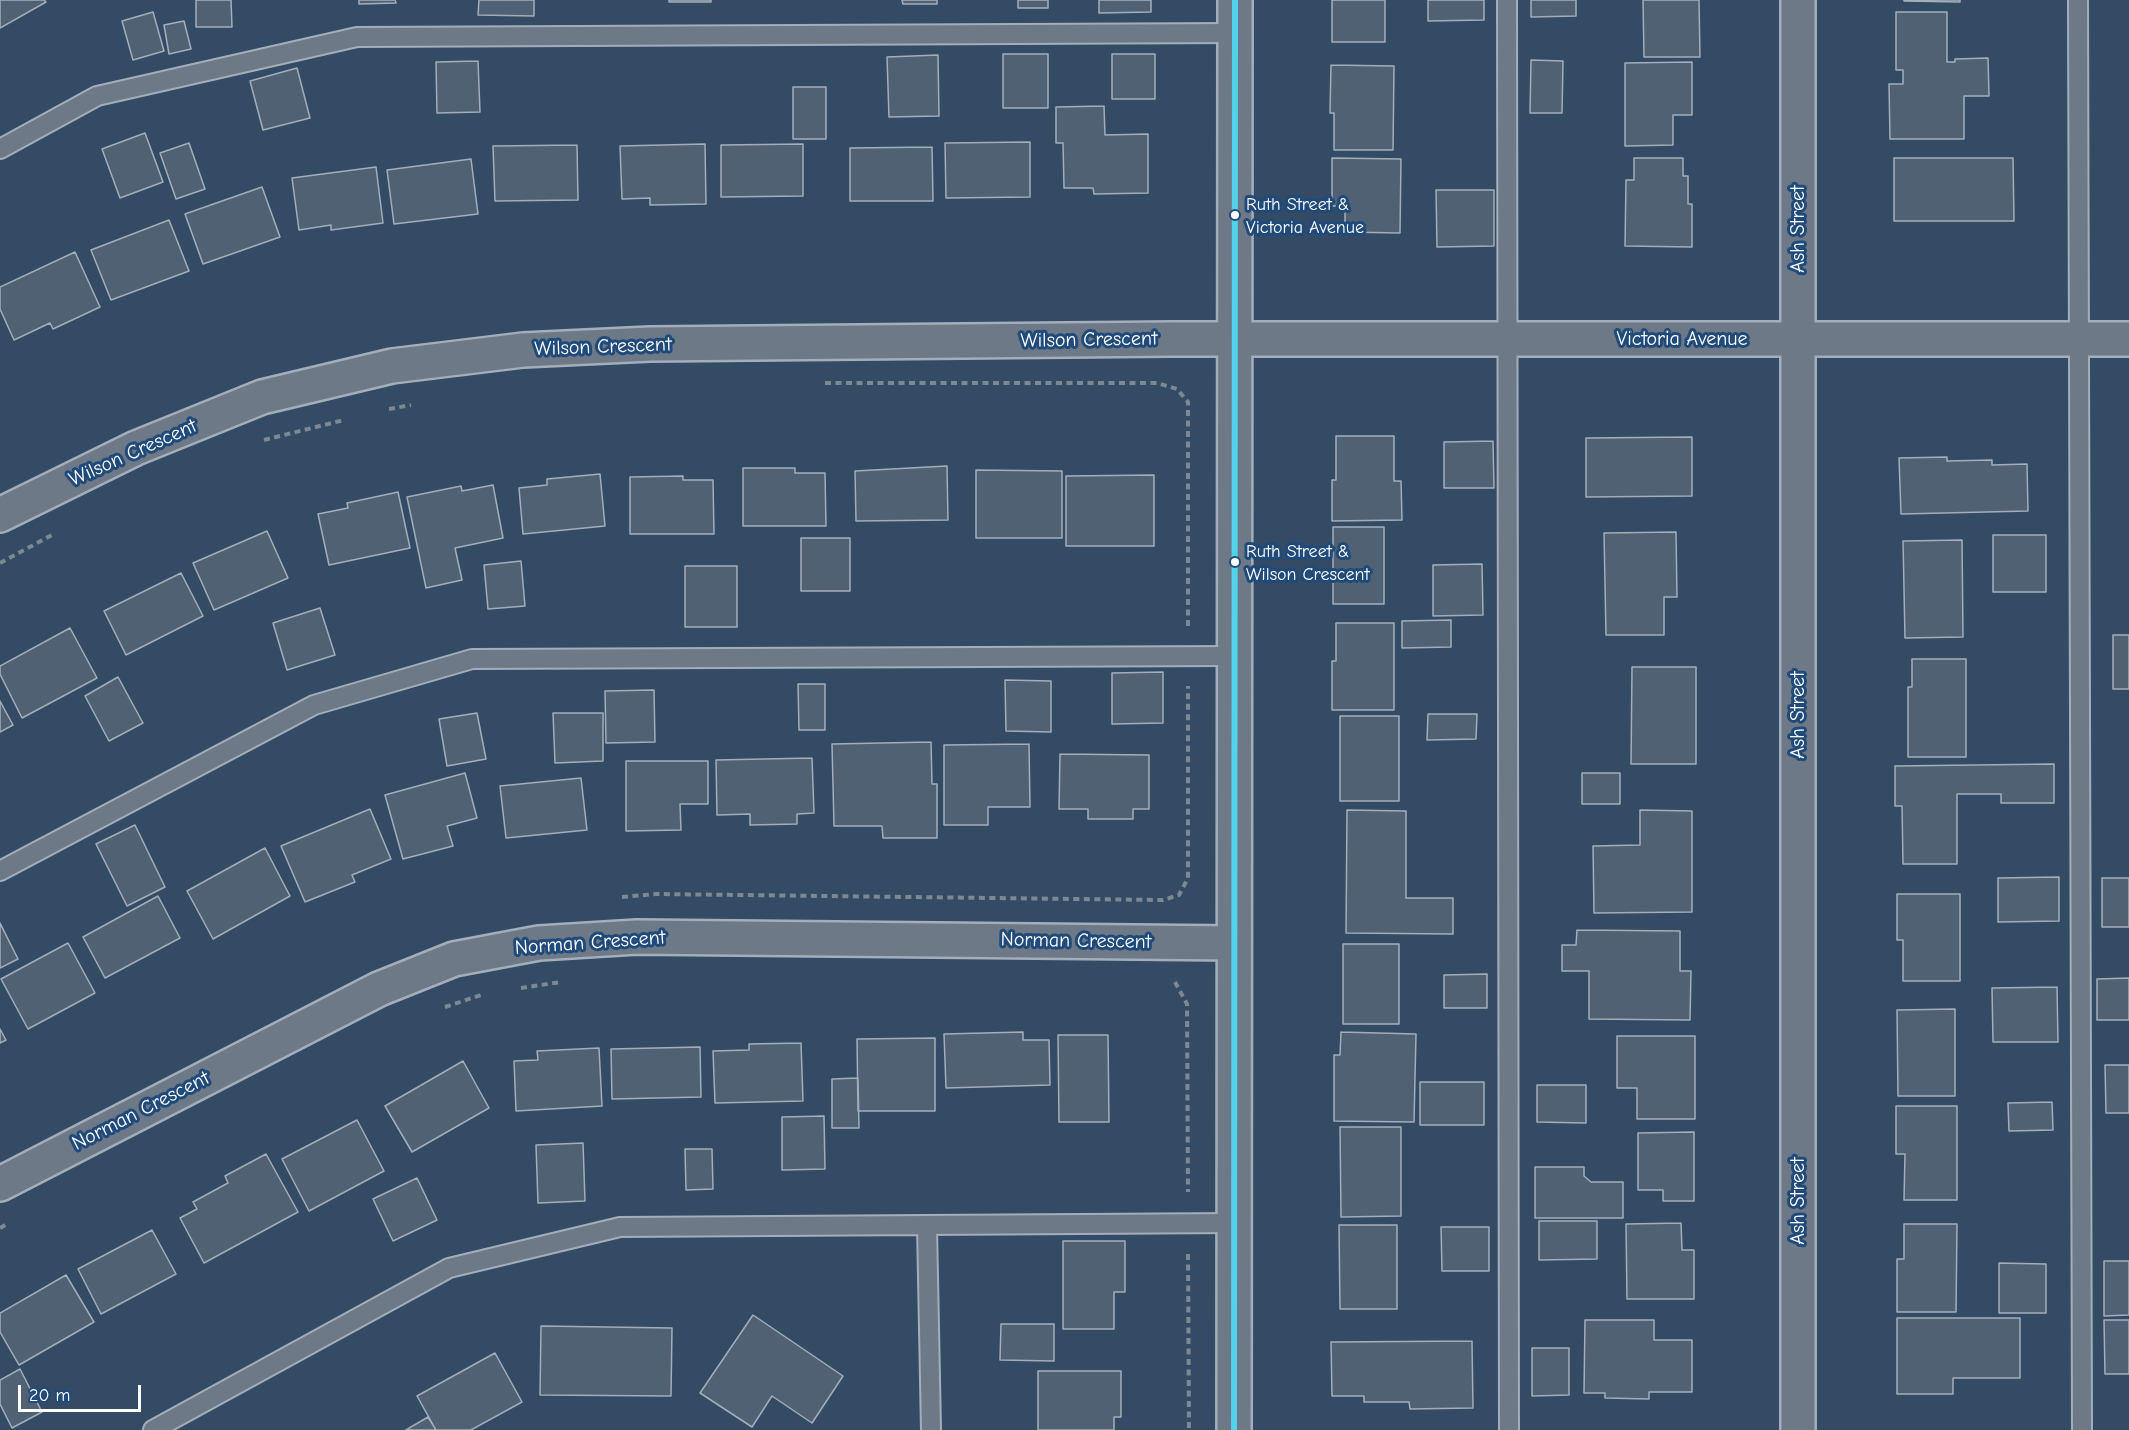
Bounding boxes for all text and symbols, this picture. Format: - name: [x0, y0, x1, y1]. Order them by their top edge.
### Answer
- street label: Ash Street: [1786, 185, 1810, 273]
- place label: Ruth Street & Victoria Avenue: [1246, 194, 1364, 236]
- marker: Ruth Street & Victoria Avenue: [1229, 209, 1241, 221]
- street label: Wilson Crescent: [1020, 327, 1158, 353]
- street label: Victoria Avenue: [1617, 327, 1747, 351]
- street label: Wilson Crescent: [534, 333, 672, 361]
- street label: Wilson Crescent: [65, 414, 201, 492]
- place label: Ruth Street & Wilson Crescent: [1246, 541, 1370, 584]
- marker: Ruth Street & Wilson Crescent: [1229, 556, 1241, 568]
- street label: Ash Street: [1786, 671, 1810, 759]
- street label: Norman Crescent: [514, 926, 666, 960]
- street label: Norman Crescent: [1000, 928, 1152, 954]
- street label: Norman Crescent: [68, 1066, 214, 1156]
- street label: Ash Street: [1786, 1157, 1810, 1245]
- scale bar: [21, 1373, 144, 1411]
- text: 20 m: [29, 1385, 70, 1406]

